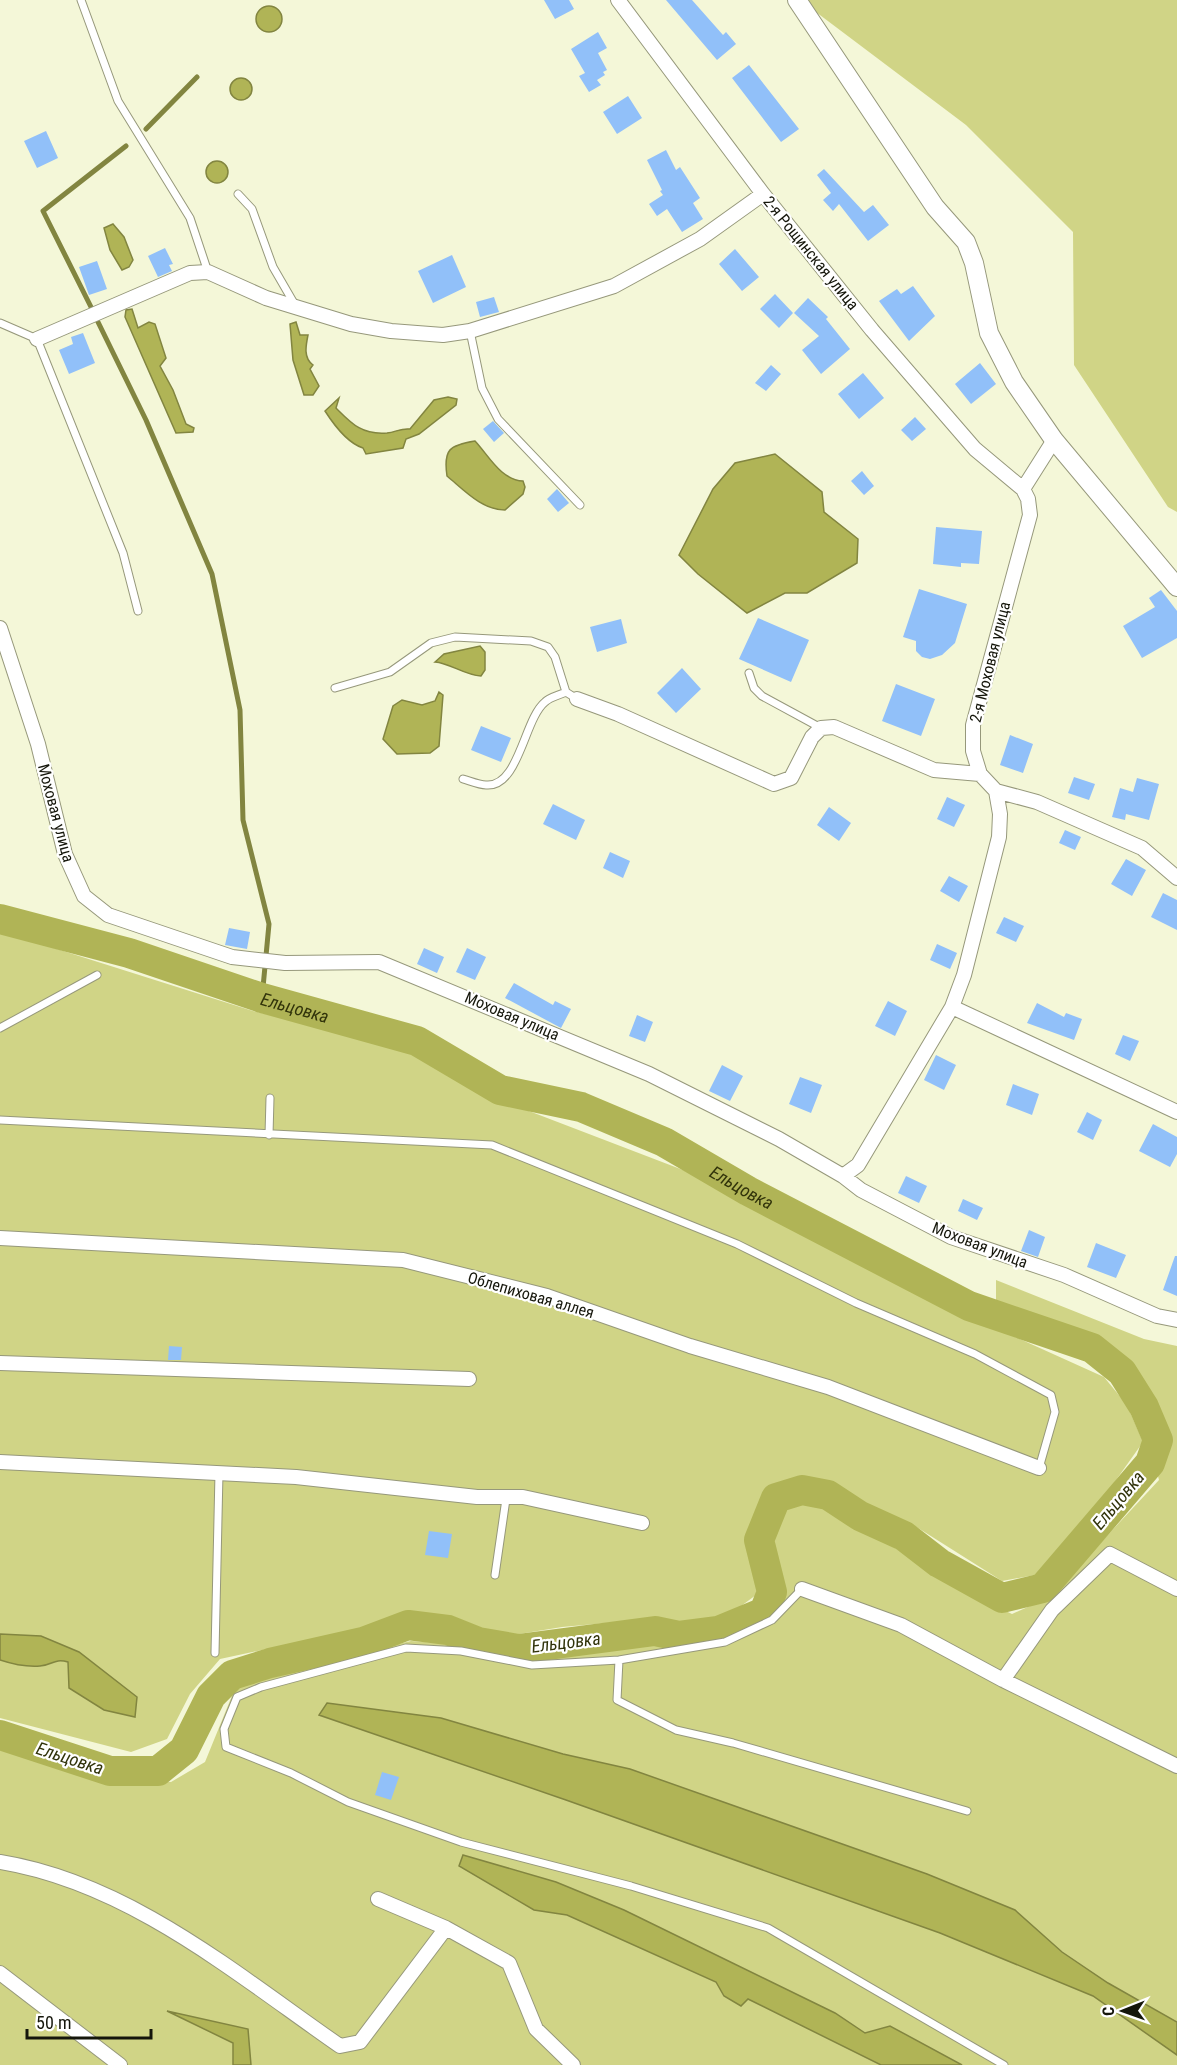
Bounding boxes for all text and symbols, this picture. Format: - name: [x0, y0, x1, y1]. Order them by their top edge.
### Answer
- street label: 2-я Рощинская улица: [759, 192, 863, 314]
- street label: 2-я Моховая улица: [966, 600, 1014, 724]
- street label: Моховая улица: [34, 762, 78, 864]
- water label: Ельцовка: [259, 988, 331, 1027]
- street label: Моховая улица: [462, 988, 562, 1044]
- water label: Ельцовка: [707, 1161, 777, 1213]
- street label: Моховая улица: [930, 1218, 1030, 1272]
- street label: Облепиховая аллея: [466, 1268, 596, 1322]
- water label: Ельцовка: [1088, 1467, 1148, 1533]
- water label: Ельцовка: [530, 1627, 602, 1657]
- water label: Ельцовка: [34, 1737, 106, 1779]
- north arrow: [1093, 1981, 1153, 2041]
- scale bar: [27, 2002, 152, 2040]
- text: С: [1099, 2007, 1118, 2016]
- text: 50 m: [36, 2012, 71, 2033]

